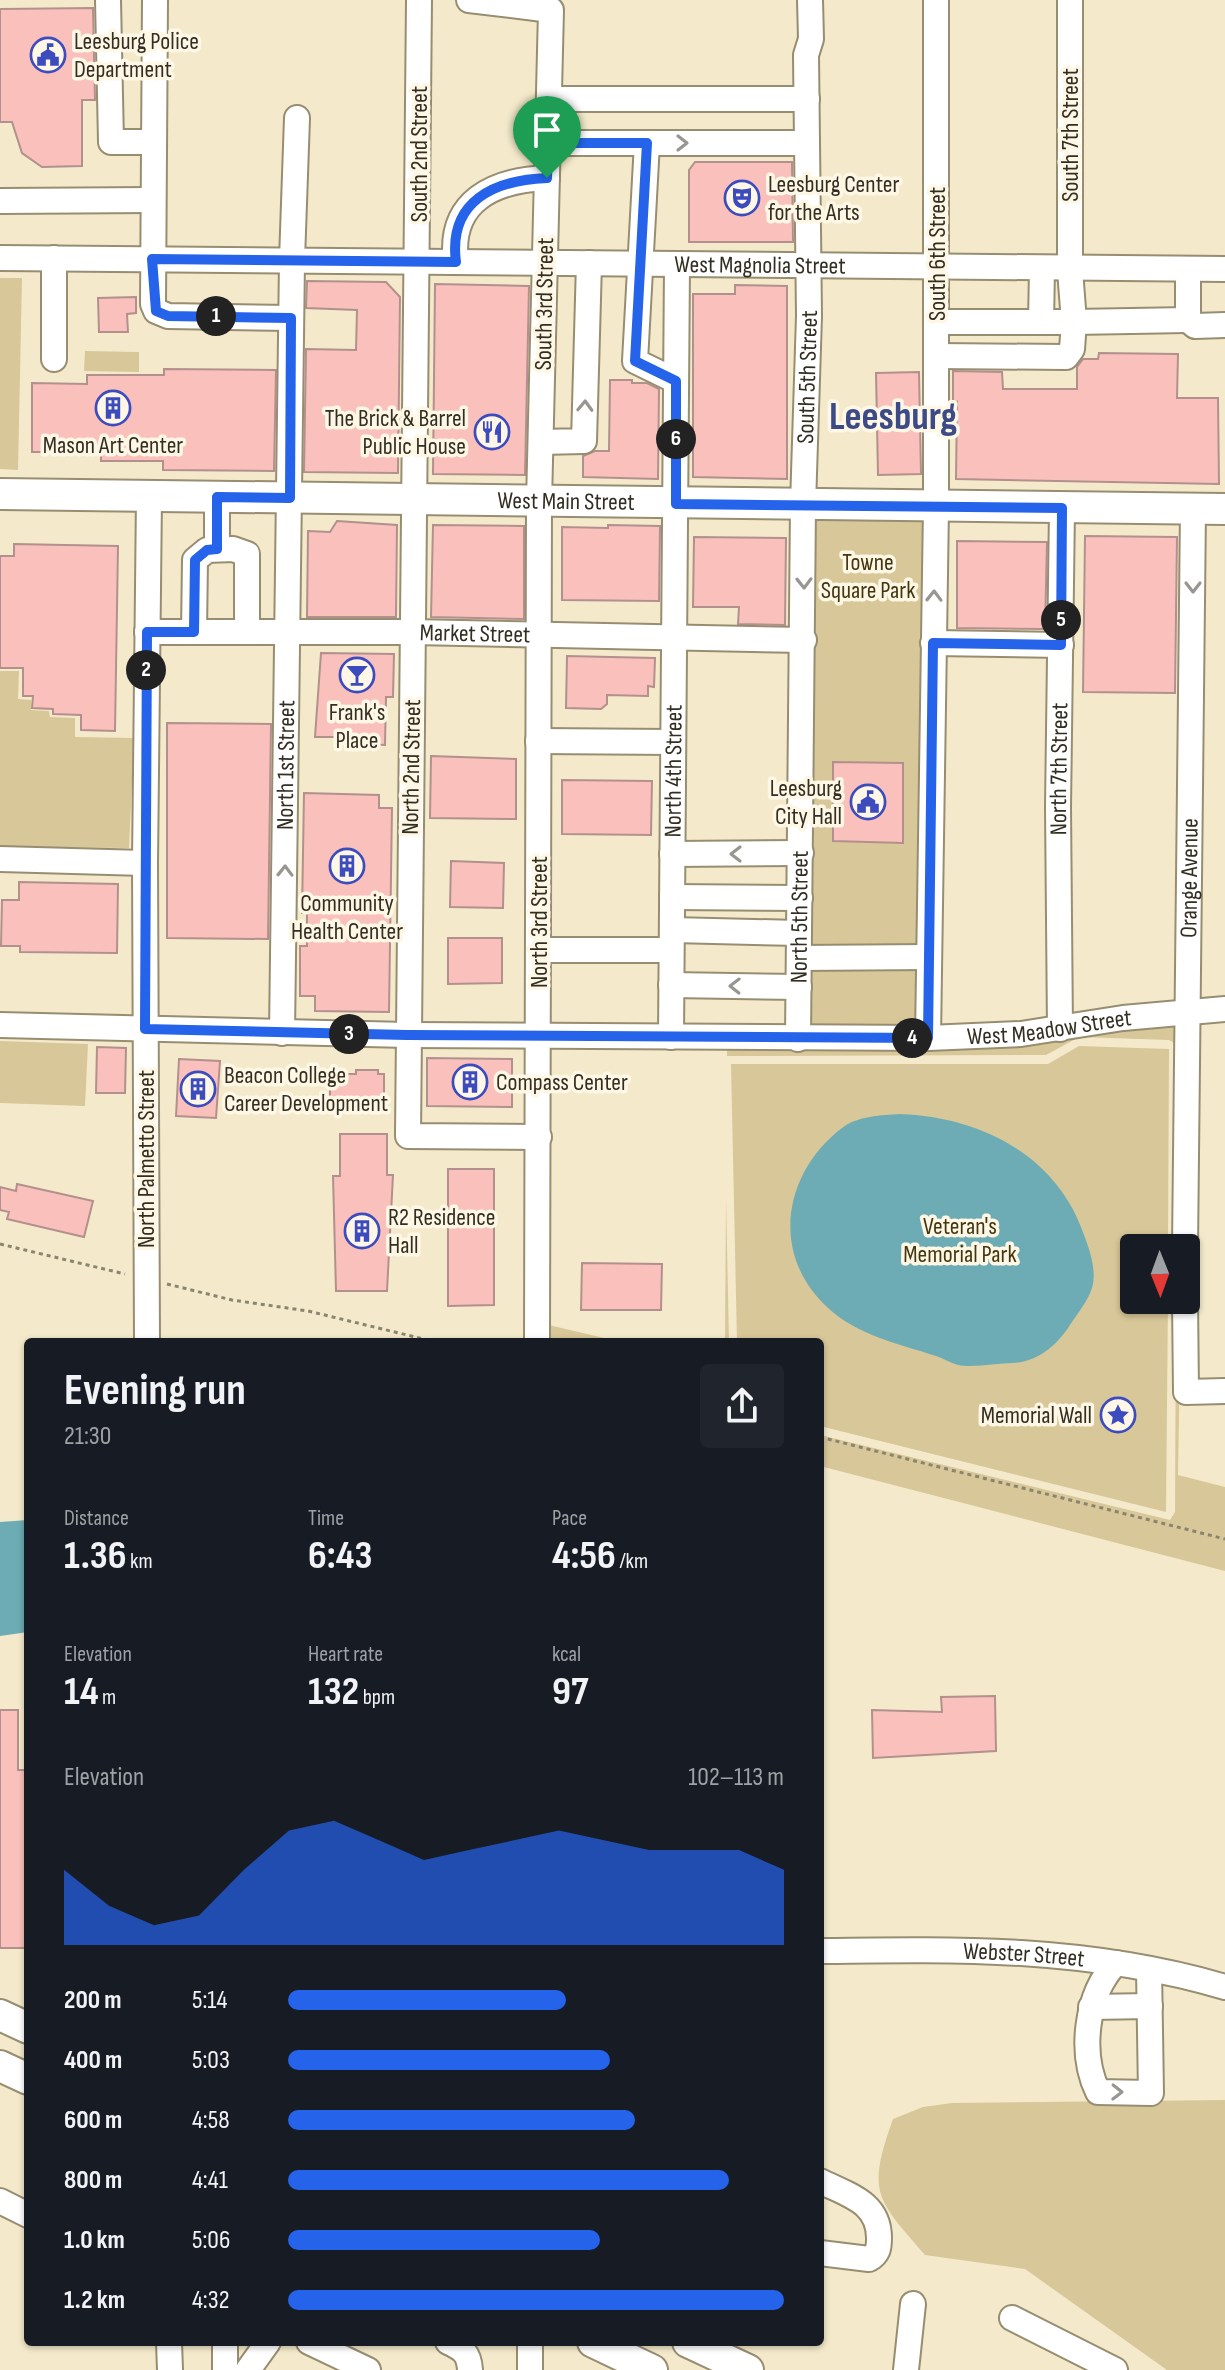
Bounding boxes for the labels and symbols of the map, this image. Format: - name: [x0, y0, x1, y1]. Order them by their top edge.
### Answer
- place label: Leesburg Police Department: [74, 27, 199, 84]
- public building icon: Leesburg Police Department: [29, 36, 67, 74]
- street label: South 7th Street: [1056, 68, 1085, 202]
- street label: South 2nd Street: [405, 86, 434, 222]
- pin: [513, 96, 581, 178]
- one-way arrow: [676, 134, 689, 152]
- place label: Leesburg Center for the Arts: [768, 170, 899, 227]
- theatre icon: Leesburg Center for the Arts: [723, 179, 761, 217]
- street label: South 6th Street: [923, 187, 952, 321]
- street label: South 3rd Street: [529, 237, 560, 371]
- street label: West Magnolia Street: [674, 250, 846, 281]
- pin: 1: [196, 296, 236, 336]
- street label: South 5th Street: [791, 310, 824, 444]
- building icon: Mason Art Center: [94, 389, 132, 427]
- district label: Leesburg: [829, 393, 957, 441]
- one-way arrow: [576, 399, 594, 412]
- place label: The Brick & Barrel Public House: [325, 404, 466, 461]
- restaurant icon: The Brick & Barrel Public House: [473, 413, 511, 451]
- pin: 6: [656, 419, 696, 459]
- place label: Mason Art Center: [43, 431, 183, 460]
- street label: West Main Street: [497, 486, 635, 517]
- park label: Towne Square Park: [821, 548, 915, 605]
- one-way arrow: [795, 577, 812, 590]
- one-way arrow: [1184, 581, 1202, 594]
- one-way arrow: [925, 589, 943, 602]
- pin: 5: [1041, 600, 1081, 640]
- street label: Market Street: [419, 618, 531, 649]
- pin: 2: [126, 650, 166, 690]
- bar icon: Frank's Place: [338, 656, 376, 694]
- place label: Frank's Place: [329, 698, 385, 755]
- street label: North 2nd Street: [396, 699, 427, 835]
- street label: North 1st Street: [271, 700, 301, 830]
- street label: North 7th Street: [1044, 702, 1074, 836]
- street label: North 4th Street: [659, 704, 689, 838]
- place label: Leesburg City Hall: [770, 774, 842, 831]
- public building icon: Leesburg City Hall: [849, 783, 887, 821]
- street label: Orange Avenue: [1174, 818, 1205, 938]
- one-way arrow: [729, 845, 742, 863]
- building icon: Community Health Center: [328, 847, 366, 885]
- street label: North 5th Street: [785, 851, 815, 983]
- street label: North 3rd Street: [525, 856, 554, 988]
- one-way arrow: [276, 864, 293, 877]
- place label: Community Health Center: [291, 889, 403, 946]
- one-way arrow: [728, 977, 741, 995]
- street label: West Meadow Street: [966, 1003, 1133, 1051]
- pin: 3: [329, 1014, 369, 1054]
- pin: 4: [892, 1018, 932, 1058]
- place label: Beacon College Career Development: [224, 1061, 388, 1118]
- building icon: Compass Center: [451, 1063, 489, 1101]
- place label: Compass Center: [496, 1068, 628, 1097]
- street label: North Palmetto Street: [132, 1070, 161, 1248]
- building icon: Beacon College Career Development: [179, 1070, 217, 1108]
- place label: R2 Residence Hall: [388, 1203, 495, 1260]
- building icon: R2 Residence Hall: [343, 1212, 381, 1250]
- park label: Veteran's Memorial Park: [903, 1212, 1017, 1269]
- north arrow: [1120, 1234, 1200, 1314]
- place icon: Memorial Wall: [1099, 1396, 1137, 1434]
- place label: Memorial Wall: [981, 1401, 1092, 1430]
- street label: Webster Street: [963, 1937, 1086, 1974]
- one-way arrow: [1111, 2083, 1124, 2101]

